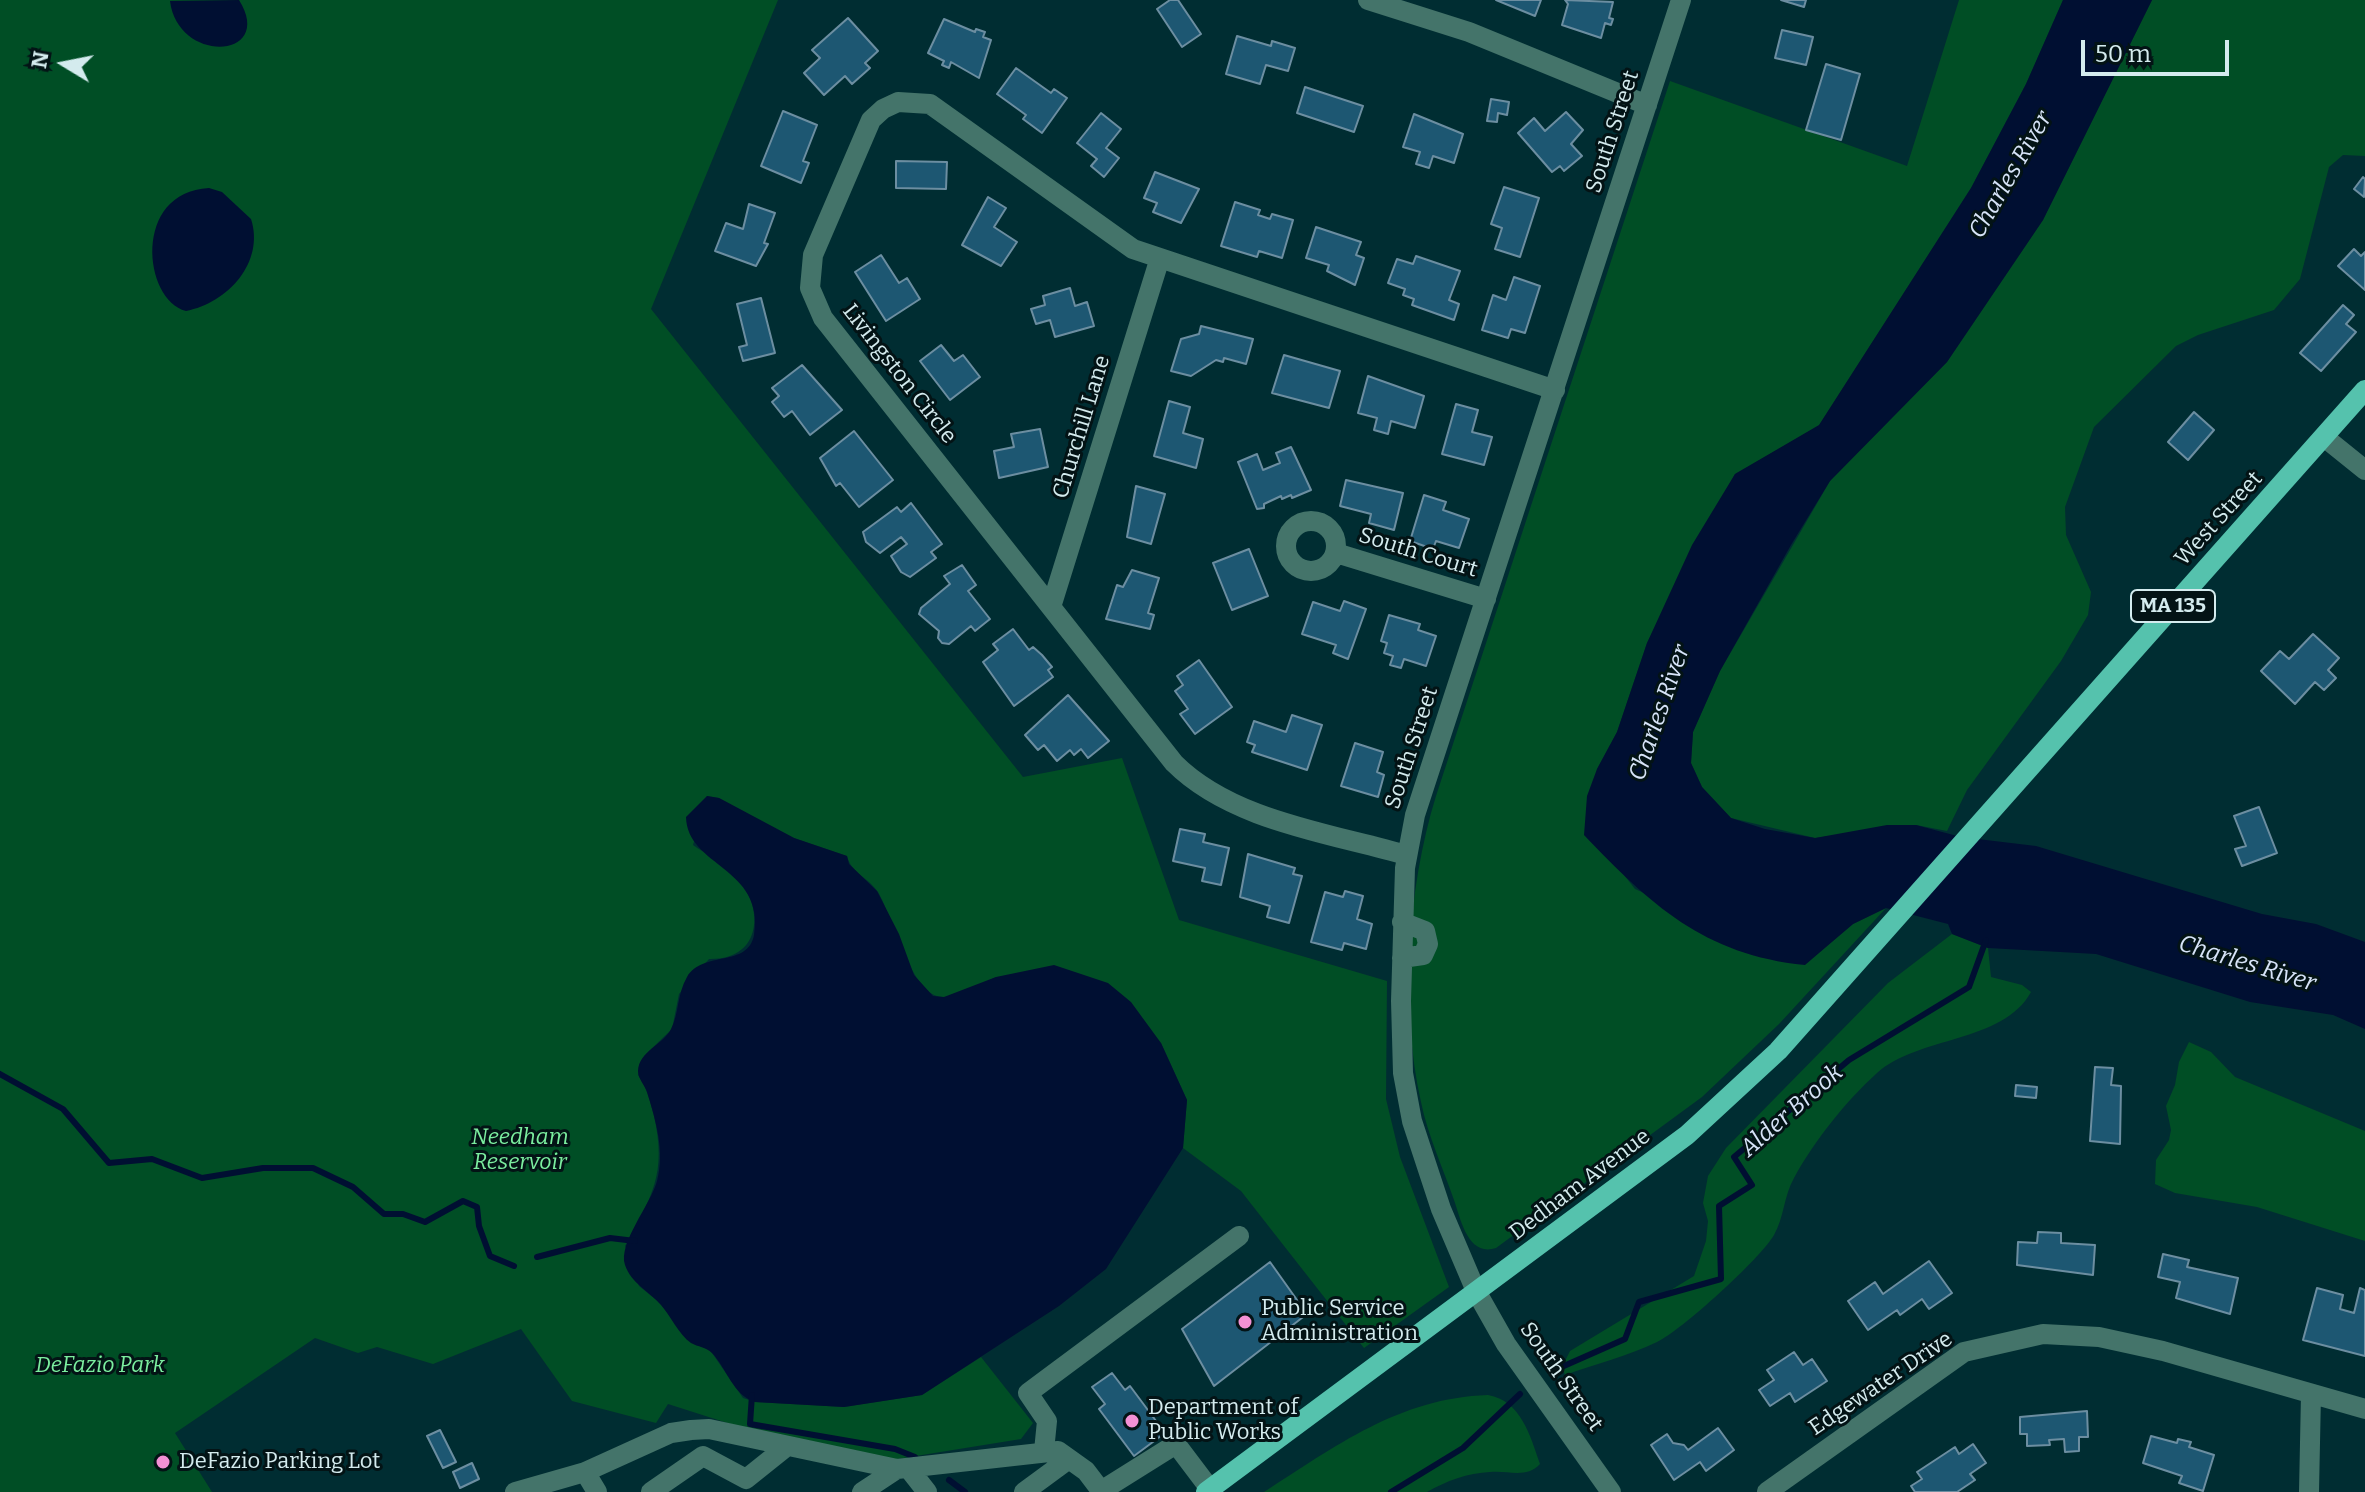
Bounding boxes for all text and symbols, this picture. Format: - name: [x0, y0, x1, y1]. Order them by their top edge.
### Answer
- north arrow: [24, 24, 104, 104]
- scale bar: [2085, 24, 2233, 74]
- text: 50 m: [2095, 40, 2151, 68]
- text: N: [25, 49, 55, 70]
- street label: South Street: [1581, 67, 1645, 197]
- water label: Charles River: [1963, 107, 2059, 243]
- street label: Livingston Circle: [836, 299, 962, 449]
- street label: Churchill Lane: [1048, 352, 1116, 502]
- street label: West Street: [2170, 466, 2268, 572]
- street label: South Court: [1356, 522, 1480, 584]
- road number: MA 135: [2131, 590, 2215, 622]
- water label: Charles River: [1623, 641, 1697, 785]
- street label: South Street: [1380, 683, 1444, 813]
- water label: Charles River: [2175, 930, 2319, 998]
- water label: Alder Brook: [1735, 1059, 1849, 1163]
- street label: Dedham Avenue: [1504, 1124, 1656, 1246]
- park label: Needham Reservoir: [471, 1125, 569, 1176]
- place label: Public Service Administration: [1261, 1296, 1418, 1348]
- marker: Public Service Administration: [1236, 1313, 1254, 1331]
- street label: South Street: [1514, 1317, 1608, 1437]
- street label: Edgewater Drive: [1804, 1326, 1958, 1442]
- park label: DeFazio Park: [35, 1353, 165, 1379]
- place label: Department of Public Works: [1148, 1395, 1298, 1446]
- marker: Department of Public Works: [1123, 1412, 1141, 1430]
- place label: DeFazio Parking Lot: [179, 1449, 380, 1475]
- marker: DeFazio Parking Lot: [154, 1453, 172, 1471]

